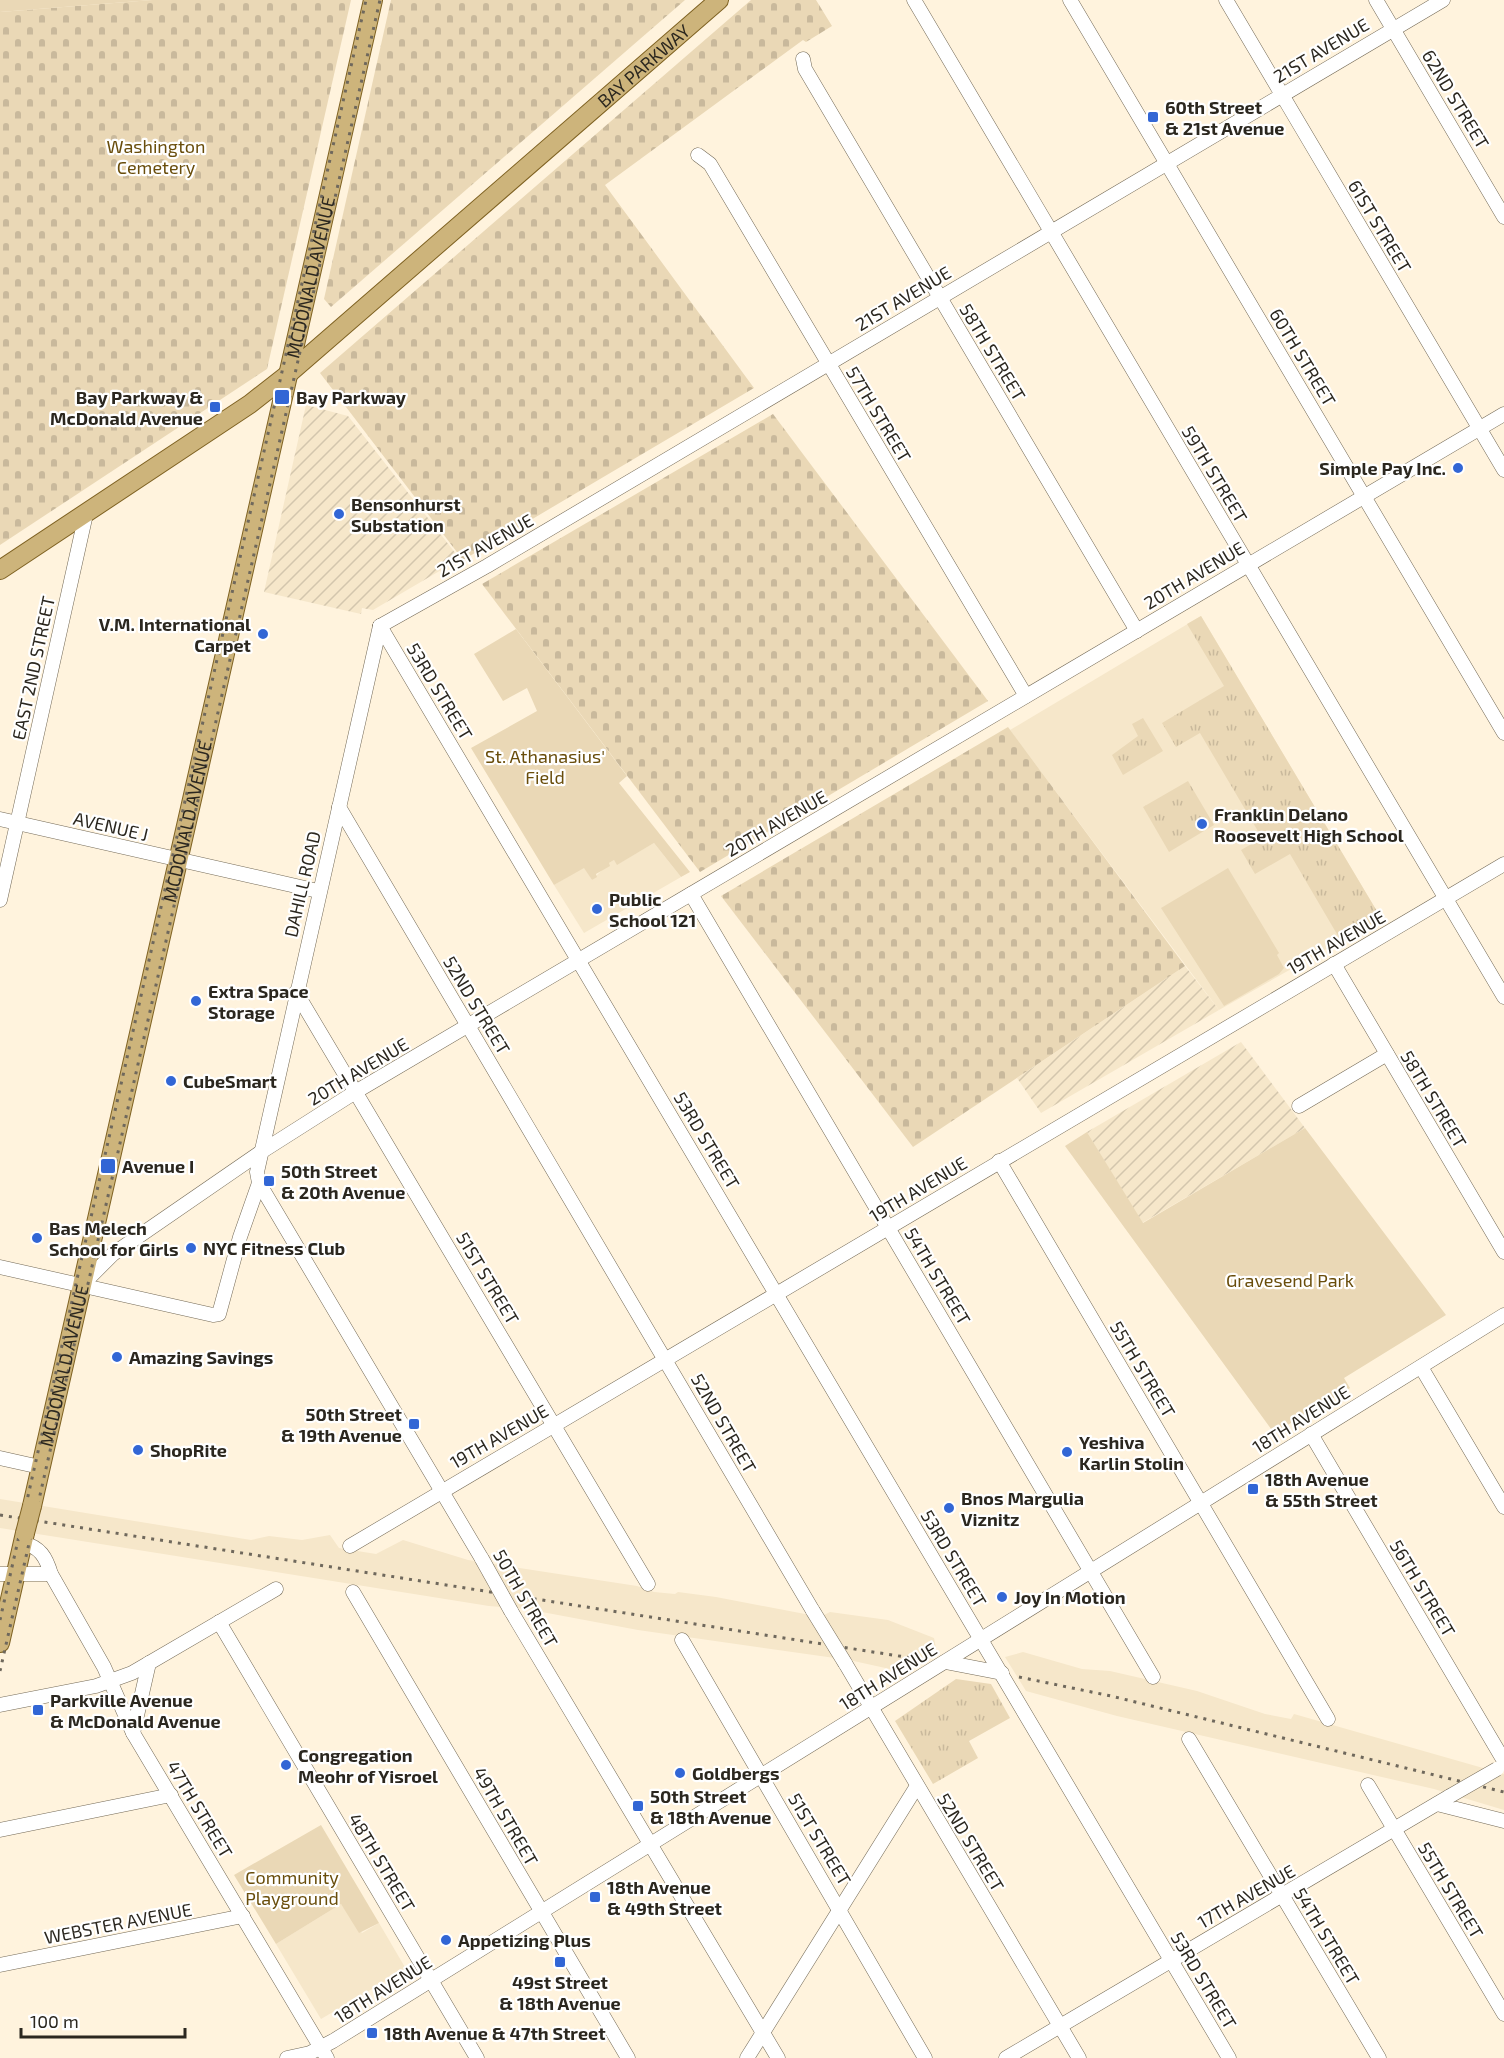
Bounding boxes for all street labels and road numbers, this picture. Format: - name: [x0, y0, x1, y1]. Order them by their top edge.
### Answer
- street label: 21ST AVENUE: [1269, 13, 1373, 87]
- street label: BAY PARKWAY: [593, 19, 695, 112]
- street label: 62ND STREET: [1418, 46, 1494, 153]
- street label: 61ST STREET: [1344, 176, 1416, 277]
- street label: MCDONALD AVENUE: [281, 194, 339, 360]
- street label: 21ST AVENUE: [851, 261, 955, 335]
- street label: 58TH STREET: [955, 299, 1031, 405]
- street label: 60TH STREET: [1265, 304, 1341, 410]
- street label: 57TH STREET: [842, 362, 916, 466]
- street label: 59TH STREET: [1178, 422, 1253, 527]
- street label: 21ST AVENUE: [433, 509, 537, 581]
- street label: 20TH AVENUE: [1140, 536, 1248, 614]
- street label: EAST 2ND STREET: [7, 594, 59, 742]
- street label: 53RD STREET: [402, 639, 478, 744]
- street label: MCDONALD AVENUE: [158, 738, 216, 904]
- street label: 20TH AVENUE: [721, 785, 831, 861]
- street label: AVENUE J: [71, 807, 151, 845]
- street label: DAHILL ROAD: [279, 829, 325, 939]
- street label: 19TH AVENUE: [1283, 905, 1389, 979]
- street label: 52ND STREET: [439, 952, 515, 1059]
- street label: 20TH AVENUE: [304, 1032, 412, 1110]
- street label: 58TH STREET: [1396, 1046, 1472, 1152]
- street label: 53RD STREET: [669, 1088, 745, 1193]
- street label: 19TH AVENUE: [865, 1151, 971, 1227]
- street label: 54TH STREET: [900, 1223, 976, 1329]
- street label: 51ST STREET: [452, 1228, 524, 1328]
- street label: MCDONALD AVENUE: [35, 1283, 93, 1449]
- street label: 55TH STREET: [1106, 1317, 1181, 1421]
- street label: 52ND STREET: [687, 1370, 761, 1477]
- street label: 18TH AVENUE: [1248, 1380, 1354, 1458]
- street label: 19TH AVENUE: [446, 1399, 552, 1473]
- street label: 53RD STREET: [916, 1506, 992, 1611]
- street label: 56TH STREET: [1386, 1536, 1461, 1641]
- street label: 50TH STREET: [489, 1545, 563, 1651]
- street label: 18TH AVENUE: [835, 1637, 941, 1715]
- street label: 47TH STREET: [162, 1757, 238, 1862]
- street label: 49TH STREET: [469, 1763, 543, 1870]
- street label: 51ST STREET: [784, 1789, 856, 1889]
- street label: 52ND STREET: [933, 1789, 1009, 1896]
- street label: 48TH STREET: [344, 1809, 420, 1916]
- street label: 55TH STREET: [1414, 1838, 1489, 1942]
- street label: 17TH AVENUE: [1193, 1859, 1299, 1933]
- street label: 54TH STREET: [1289, 1883, 1365, 1989]
- street label: WEBSTER AVENUE: [42, 1898, 194, 1948]
- street label: 53RD STREET: [1166, 1928, 1242, 2033]
- street label: 18TH AVENUE: [330, 1950, 436, 2028]

